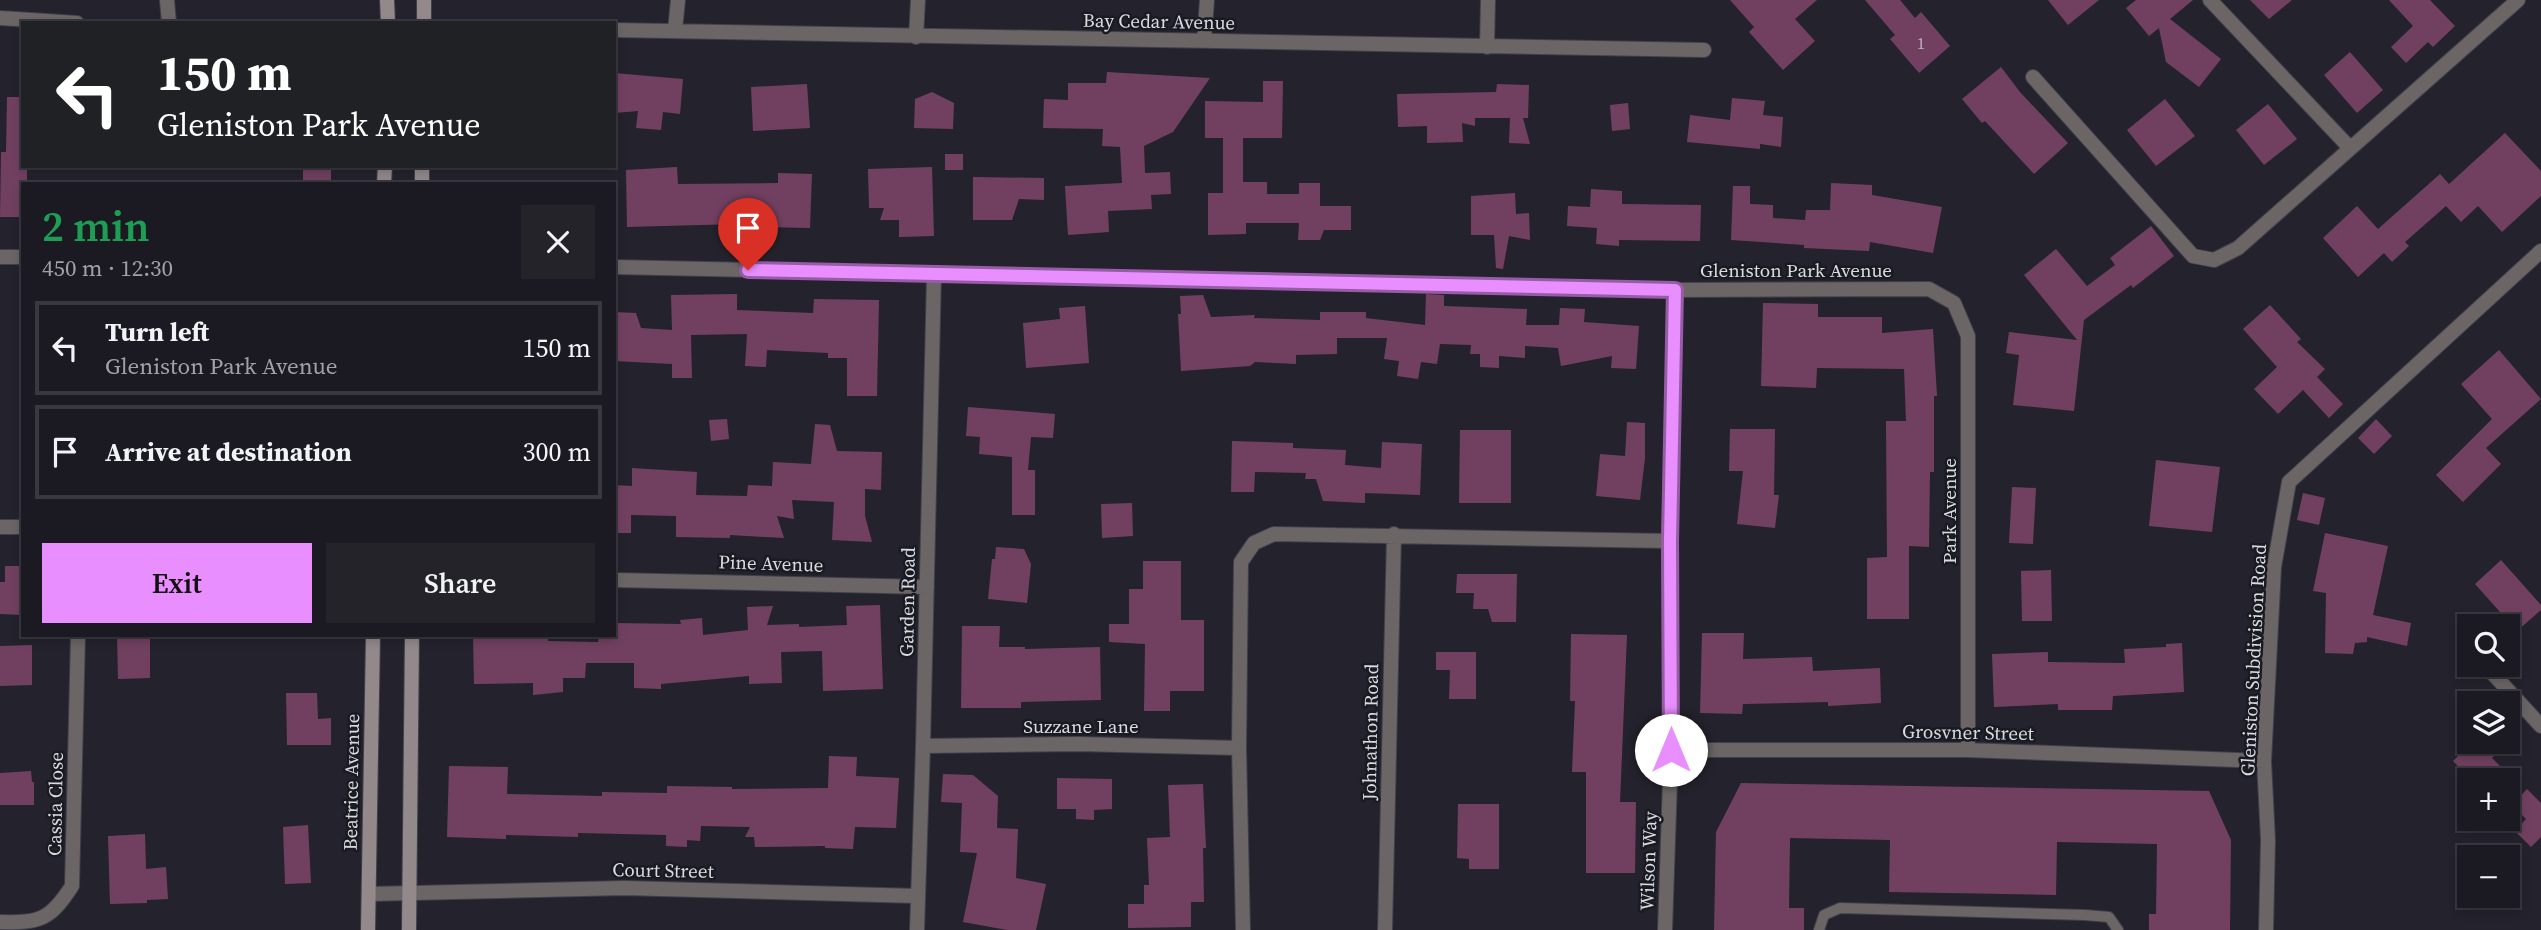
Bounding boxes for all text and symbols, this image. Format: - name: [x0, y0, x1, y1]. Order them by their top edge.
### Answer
- street label: Bay Cedar Avenue: [1083, 7, 1235, 35]
- house number: 1: [1917, 32, 1925, 54]
- text: 150 m: [157, 39, 292, 106]
- icon: left: [42, 49, 133, 140]
- text: Gleniston Park Avenue: [157, 103, 481, 147]
- text: 2 min: [42, 197, 150, 255]
- pin: [718, 198, 778, 270]
- button: close: [521, 205, 595, 279]
- icon: arrive: [729, 209, 767, 247]
- text: 450 m · 12:30: [42, 252, 173, 284]
- street label: Gleniston Park Avenue: [1700, 257, 1892, 283]
- text: Turn left: [105, 314, 209, 350]
- icon: left: [46, 329, 84, 367]
- text: 150 m: [523, 330, 591, 366]
- text: Gleniston Park Avenue: [105, 350, 338, 382]
- icon: arrive: [46, 433, 84, 471]
- text: Arrive at destination: [105, 434, 352, 470]
- text: 300 m: [523, 434, 591, 470]
- street label: Park Avenue: [1936, 458, 1962, 564]
- button: Exit: [42, 543, 312, 623]
- button: Share: [326, 543, 595, 623]
- street label: Gleniston Subdivision Road: [2234, 543, 2272, 777]
- street label: Garden Road: [893, 547, 921, 657]
- street label: Pine Avenue: [718, 548, 824, 578]
- map controls: [2457, 614, 2520, 908]
- button: search: [2457, 614, 2520, 677]
- street label: Johnathon Road: [1356, 663, 1384, 802]
- button: layers: [2457, 691, 2520, 754]
- street label: Beatrice Avenue: [337, 713, 365, 851]
- street label: Suzzane Lane: [1023, 713, 1139, 739]
- position arrow: [1634, 713, 1708, 787]
- street label: Grosvner Street: [1902, 718, 2035, 746]
- street label: Cassia Close: [41, 752, 69, 856]
- button: +: [2457, 768, 2520, 831]
- street label: Wilson Way: [1633, 811, 1663, 911]
- button: −: [2457, 845, 2520, 908]
- street label: Court Street: [612, 856, 715, 884]

